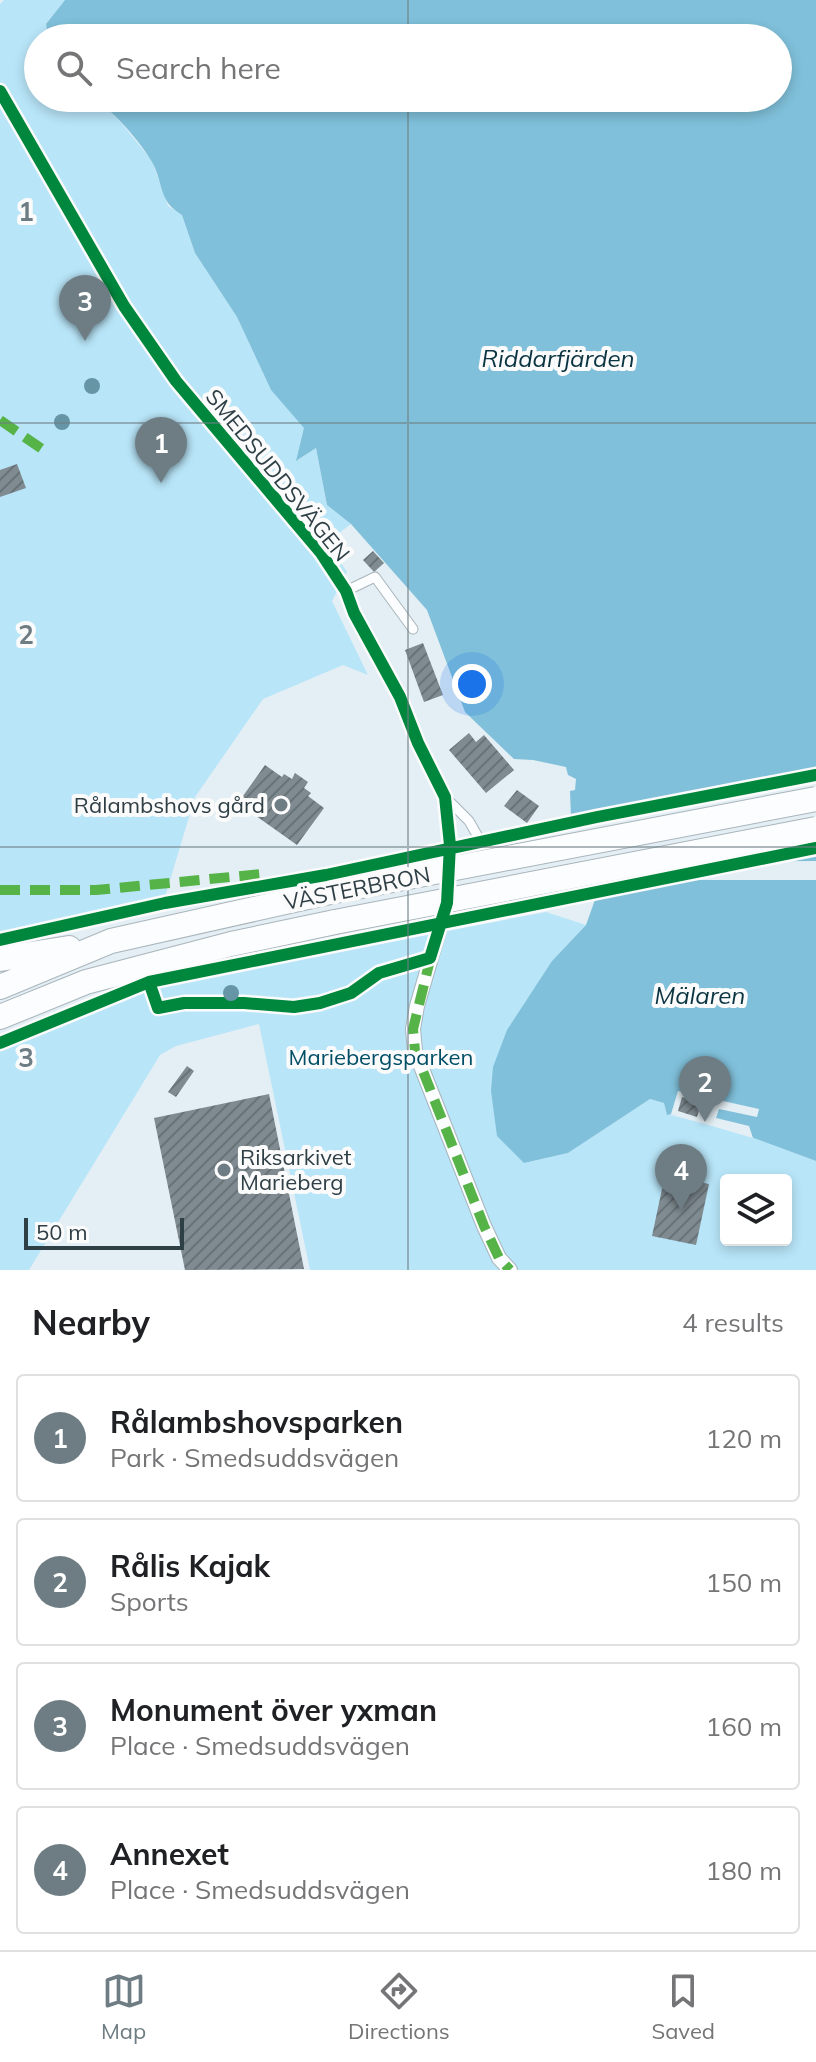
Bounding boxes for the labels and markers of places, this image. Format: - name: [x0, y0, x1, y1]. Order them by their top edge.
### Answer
- pin: 3: [59, 275, 111, 341]
- pin: 1: [135, 417, 187, 483]
- place label: Rålambshovs gård: [74, 791, 265, 819]
- marker: Rålambshovs gård: [272, 796, 290, 814]
- pin: 2: [679, 1056, 731, 1122]
- place label: Riksarkivet Marieberg: [240, 1143, 352, 1196]
- pin: 4: [655, 1144, 707, 1210]
- marker: Riksarkivet Marieberg: [215, 1161, 233, 1179]

